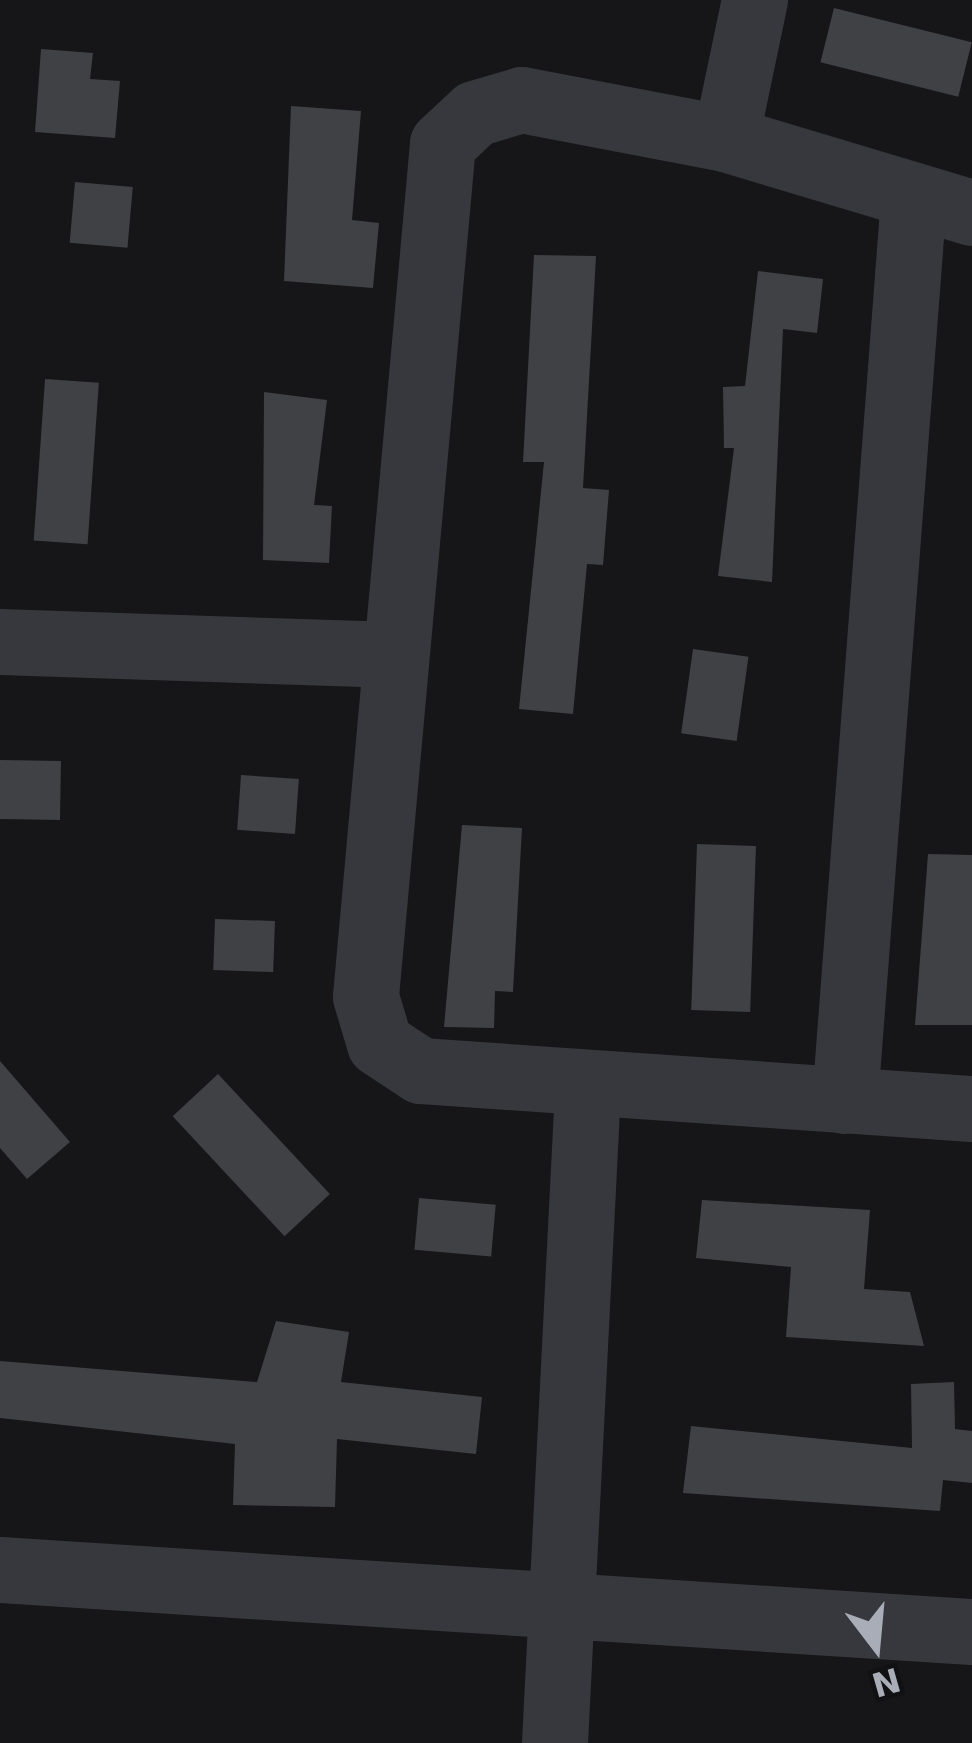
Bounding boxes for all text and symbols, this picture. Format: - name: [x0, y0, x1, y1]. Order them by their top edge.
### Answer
- north arrow: [816, 1587, 936, 1707]
- text: N: [867, 1660, 905, 1705]

